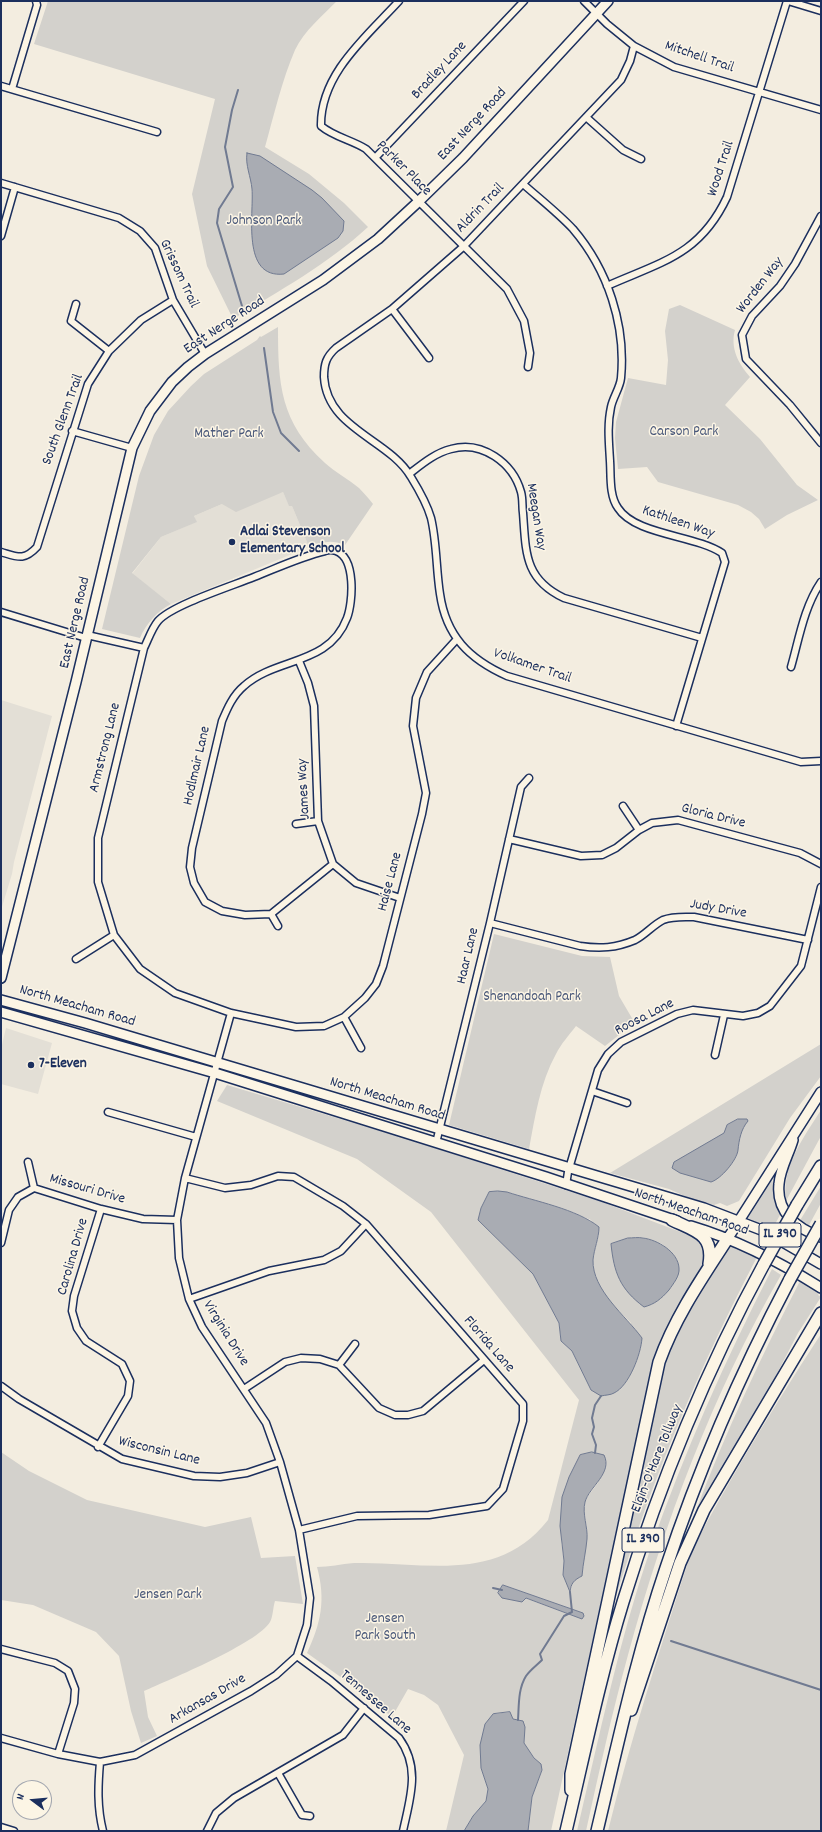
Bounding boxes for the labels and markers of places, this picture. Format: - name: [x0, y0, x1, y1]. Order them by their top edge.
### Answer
- place label: Adlai Stevenson Elementary School: [240, 524, 345, 559]
- marker: Adlai Stevenson Elementary School: [227, 537, 237, 547]
- place label: 7-Eleven: [39, 1056, 87, 1074]
- marker: 7-Eleven: [26, 1060, 36, 1070]

